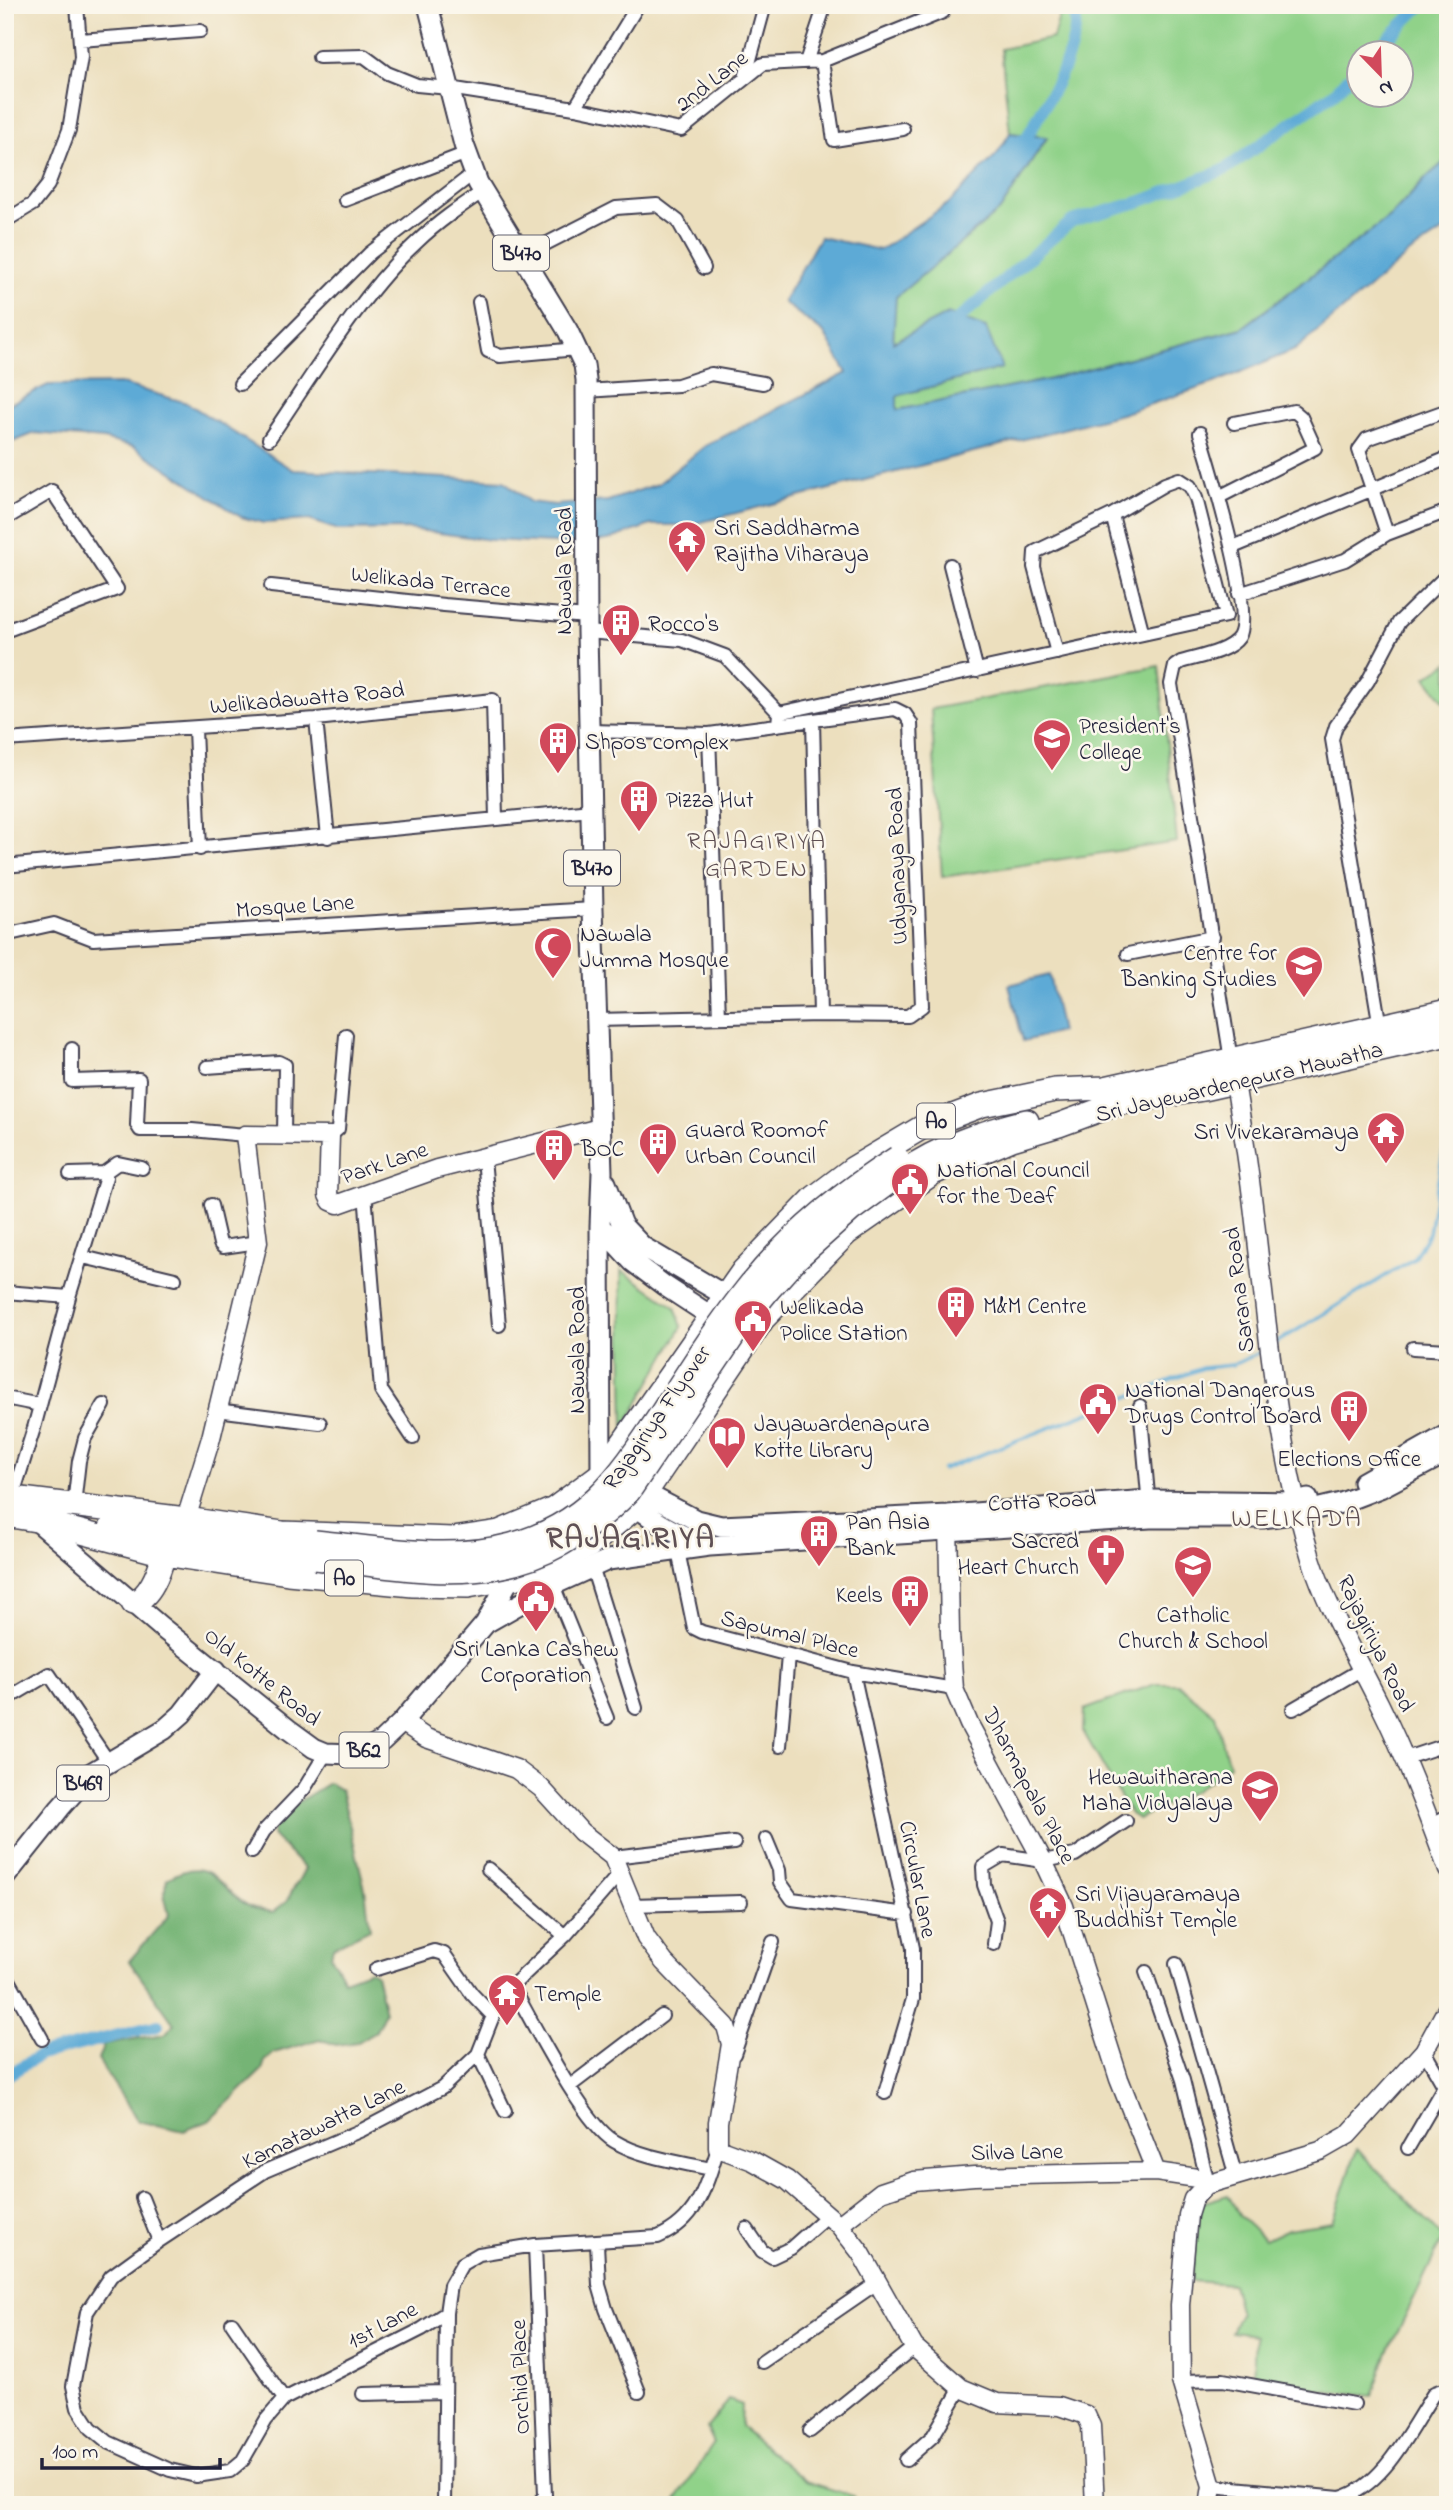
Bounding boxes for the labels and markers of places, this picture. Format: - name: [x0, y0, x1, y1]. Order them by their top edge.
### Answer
- place label: Sri Saddharma Rajitha Viharaya: [714, 513, 869, 574]
- temple icon: Sri Saddharma Rajitha Viharaya: [666, 519, 708, 574]
- building icon: Rocco's: [600, 602, 642, 657]
- place label: Rocco's: [648, 609, 719, 642]
- place label: President's College: [1079, 711, 1181, 771]
- school or university icon: President's College: [1031, 717, 1073, 772]
- building icon: Shpos complex: [537, 720, 579, 775]
- place label: Shpos complex: [585, 727, 729, 760]
- building icon: Pizza Hut: [618, 778, 660, 833]
- place label: Pizza Hut: [666, 785, 754, 818]
- place label: Nawala Jumma Mosque: [580, 919, 729, 978]
- mosque icon: Nawala Jumma Mosque: [532, 925, 574, 980]
- place label: Centre for Banking Studies: [1120, 938, 1278, 998]
- school or university icon: Centre for Banking Studies: [1283, 944, 1325, 999]
- temple icon: Sri Vivekaramaya: [1365, 1110, 1407, 1165]
- place label: Guard Roomof Urban Council: [685, 1115, 828, 1174]
- place label: Sri Vivekaramaya: [1194, 1117, 1359, 1152]
- building icon: Guard Roomof Urban Council: [637, 1121, 679, 1176]
- building icon: BOC: [533, 1127, 575, 1182]
- place label: BOC: [580, 1134, 624, 1167]
- place label: National Council for the Deaf: [937, 1155, 1089, 1214]
- public building icon: National Council for the Deaf: [889, 1161, 931, 1216]
- building icon: M&M Centre: [935, 1284, 977, 1339]
- place label: M&M Centre: [983, 1291, 1087, 1324]
- place label: Welikada Police Station: [780, 1292, 908, 1351]
- public building icon: Welikada Police Station: [732, 1298, 774, 1353]
- place label: National Dangerous Drugs Control Board: [1124, 1375, 1322, 1435]
- public building icon: National Dangerous Drugs Control Board: [1077, 1381, 1119, 1436]
- building icon: Elections Office: [1328, 1388, 1370, 1443]
- place label: Jayawardenapura Kotte Library: [754, 1409, 930, 1470]
- library icon: Jayawardenapura Kotte Library: [706, 1415, 748, 1470]
- place label: Elections Office: [1277, 1444, 1422, 1477]
- place label: Pan Asia Bank: [845, 1507, 930, 1566]
- building icon: Pan Asia Bank: [798, 1513, 840, 1568]
- place label: Sacred Heart Church: [957, 1526, 1079, 1585]
- church icon: Sacred Heart Church: [1085, 1532, 1127, 1587]
- school or university icon: Catholic Church & School: [1172, 1544, 1214, 1599]
- building icon: Keels: [889, 1573, 931, 1628]
- public building icon: Sri Lanka Cashew Corporation: [515, 1578, 557, 1633]
- place label: Keels: [836, 1580, 883, 1613]
- place label: Catholic Church & School: [1118, 1600, 1268, 1659]
- place label: Sri Lanka Cashew Corporation: [453, 1634, 619, 1693]
- place label: Hewawitharana Maha Vidyalaya: [1082, 1762, 1233, 1823]
- school or university icon: Hewawitharana Maha Vidyalaya: [1239, 1768, 1281, 1823]
- place label: Sri Vijayaramaya Buddhist Temple: [1074, 1879, 1240, 1938]
- temple icon: Sri Vijayaramaya Buddhist Temple: [1027, 1885, 1069, 1940]
- temple icon: Temple: [486, 1972, 528, 2027]
- place label: Temple: [534, 1979, 602, 2012]

